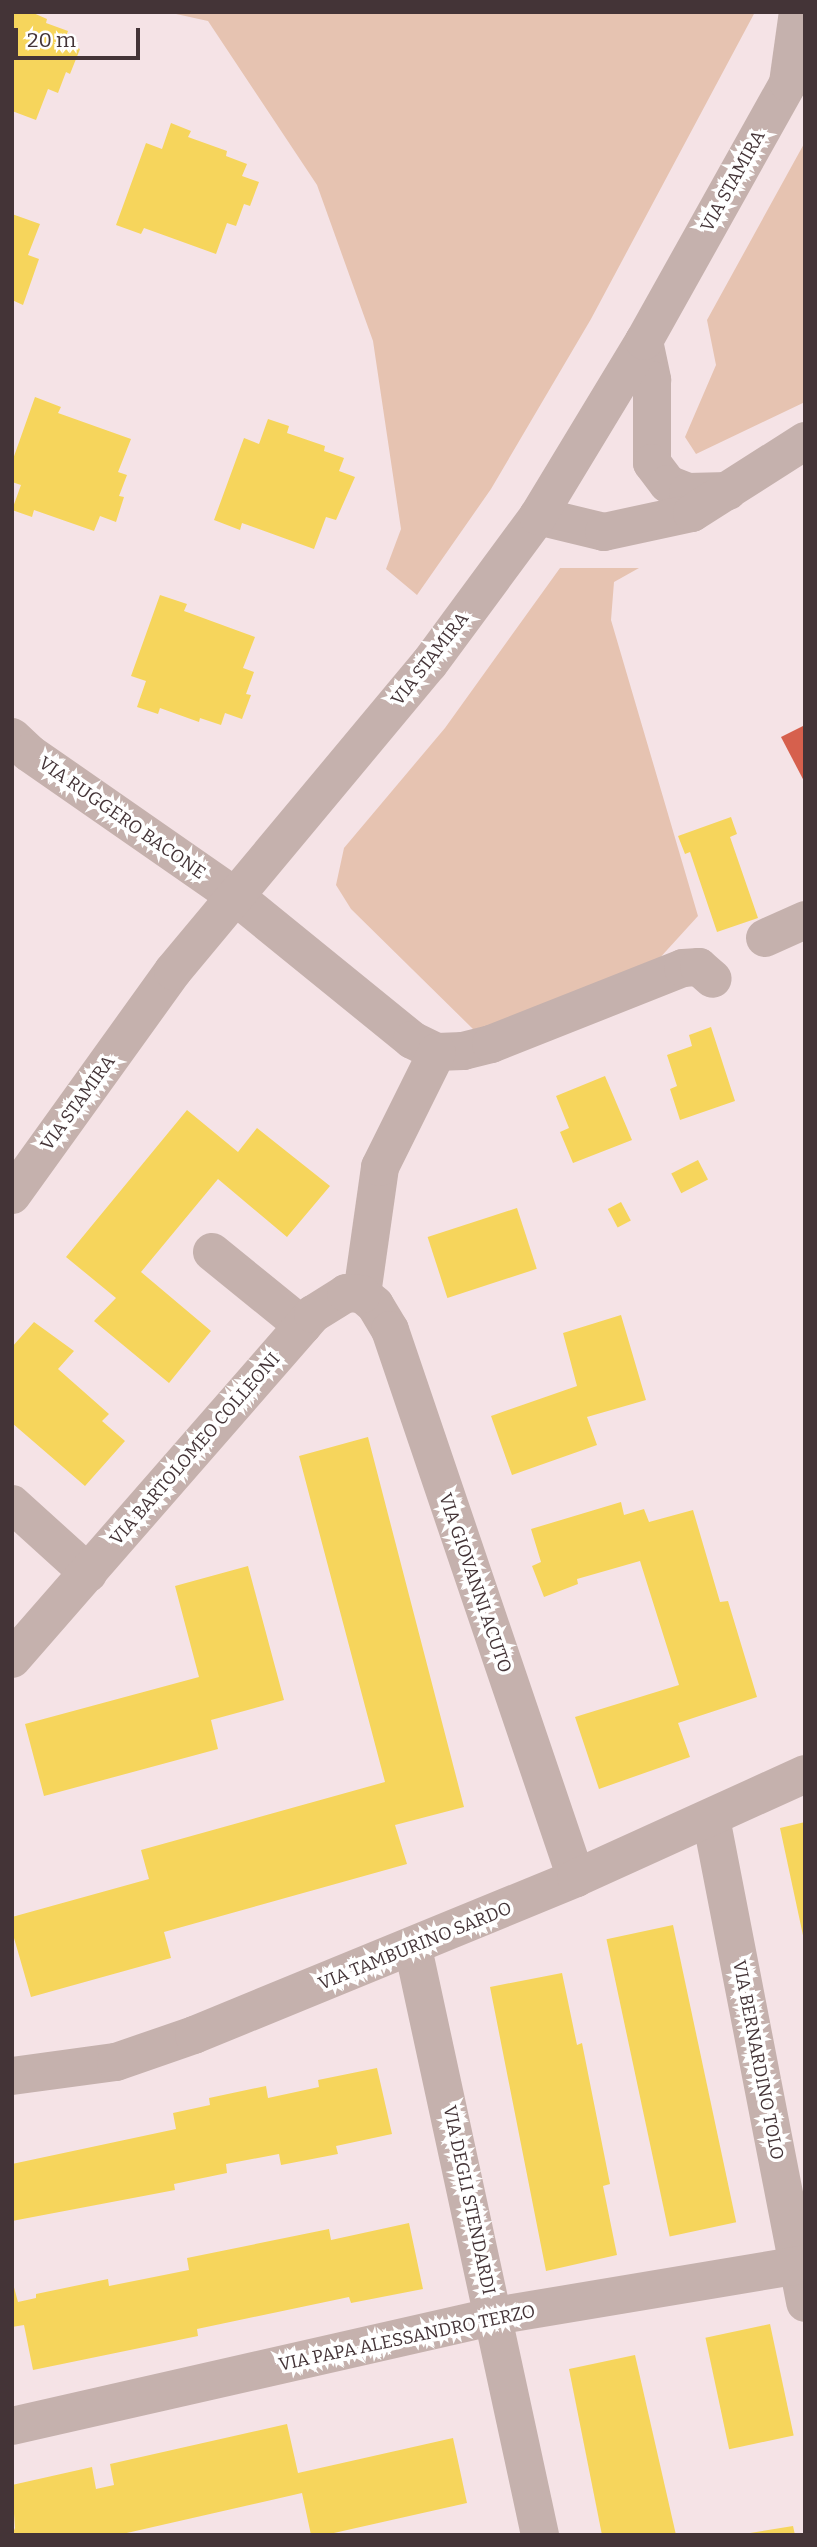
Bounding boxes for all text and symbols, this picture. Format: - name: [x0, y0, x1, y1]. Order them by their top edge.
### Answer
- scale bar: [18, 14, 144, 58]
- text: 20 m: [27, 27, 76, 53]
- street label: VIA STAMIRA: [696, 127, 770, 235]
- street label: VIA STAMIRA: [387, 608, 473, 710]
- street label: VIA RUGGERO BACONE: [34, 752, 210, 884]
- street label: VIA STAMIRA: [36, 1051, 120, 1155]
- street label: VIA BARTOLOMEO COLLEONI: [106, 1348, 284, 1550]
- street label: VIA GIOVANNI ACUTO: [434, 1490, 516, 1676]
- street label: VIA TAMBURINO SARDO: [315, 1897, 515, 1995]
- street label: VIA BERNARDINO TOLO: [728, 1958, 788, 2162]
- street label: VIA DEGLI STENDARDI: [438, 2104, 500, 2296]
- street label: VIA PAPA ALESSANDRO TERZO: [277, 2300, 537, 2376]

